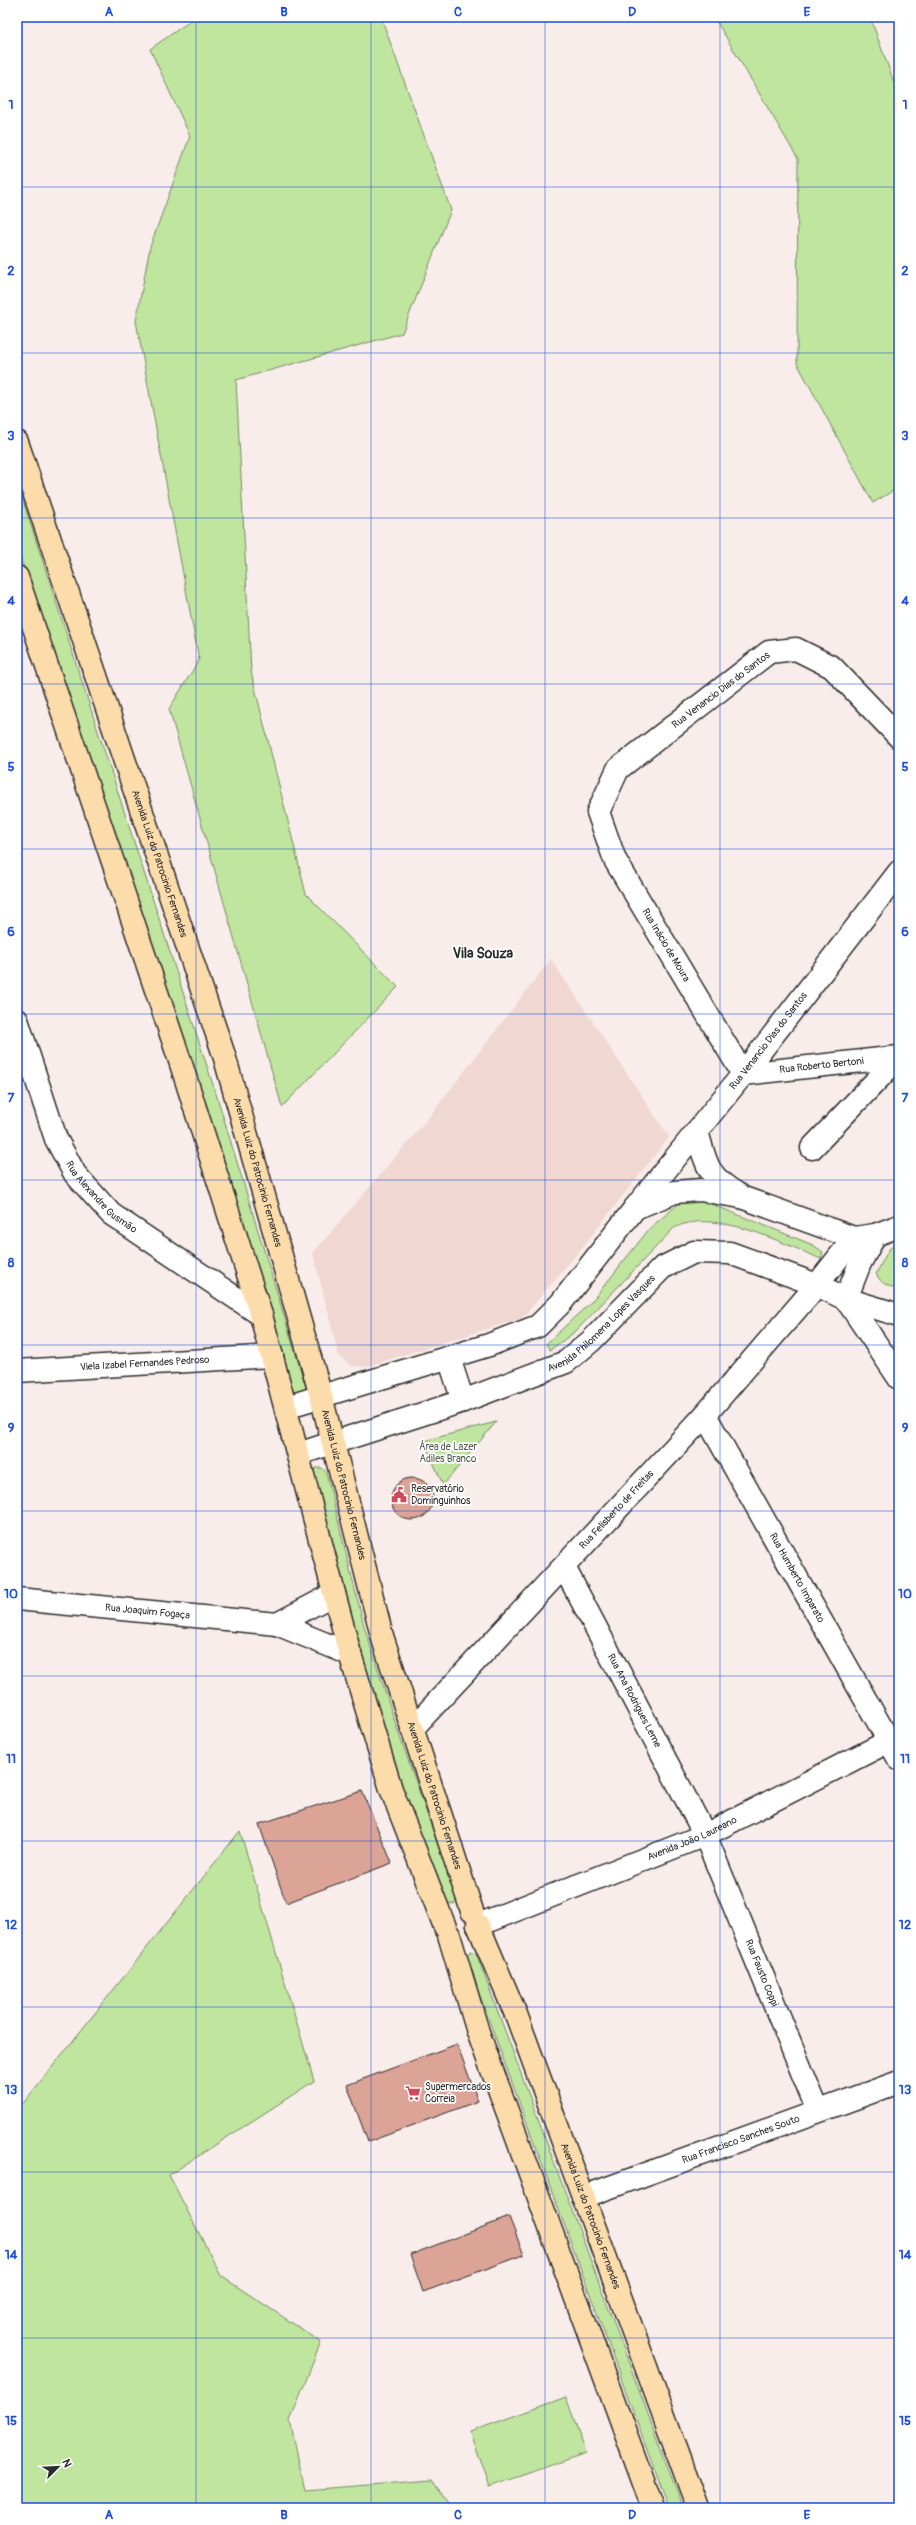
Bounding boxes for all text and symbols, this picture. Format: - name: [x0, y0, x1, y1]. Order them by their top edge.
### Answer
- text: A: [105, 4, 114, 20]
- text: B: [280, 4, 288, 20]
- text: C: [454, 4, 462, 20]
- text: D: [628, 4, 636, 20]
- text: E: [804, 4, 811, 20]
- text: 1: [8, 97, 14, 113]
- text: 1: [902, 97, 908, 113]
- text: 2: [7, 263, 15, 279]
- text: 2: [901, 263, 909, 279]
- text: 3: [7, 428, 15, 444]
- text: 3: [901, 428, 909, 444]
- text: 4: [7, 593, 15, 609]
- text: 4: [901, 593, 909, 609]
- street label: Rua Venancio Dias do Santos: [670, 649, 773, 731]
- text: 5: [7, 759, 15, 775]
- text: 5: [901, 759, 909, 775]
- street label: Avenida Luiz do Patrocinio Fernandes: [129, 788, 190, 939]
- street label: Rua Inácio de Moura: [639, 906, 693, 984]
- text: 6: [7, 924, 15, 940]
- text: 6: [901, 924, 909, 940]
- district label: Vila Souza: [453, 945, 514, 962]
- street label: Rua Venancio Dias do Santos: [727, 989, 810, 1092]
- street label: Rua Roberto Bertoni: [779, 1055, 865, 1076]
- text: 7: [8, 1090, 15, 1106]
- text: 7: [902, 1090, 909, 1106]
- street label: Avenida Luiz do Patrocinio Fernandes: [230, 1096, 284, 1249]
- street label: Rua Alexandre Gusmão: [63, 1159, 140, 1236]
- text: 8: [8, 1255, 15, 1271]
- text: 8: [902, 1255, 909, 1271]
- street label: Avenida Philomena Lopes Vasques: [546, 1272, 658, 1374]
- street label: Viela Izabel Fernandes Pedroso: [80, 1354, 210, 1373]
- street label: Avenida Luiz do Patrocinio Fernandes: [319, 1408, 369, 1562]
- text: 9: [8, 1420, 15, 1436]
- text: 9: [902, 1420, 909, 1436]
- park label: Área de Lazer Adiles Branco: [419, 1440, 477, 1465]
- street label: Rua Felisberto de Freitas: [577, 1467, 657, 1552]
- place label: Reservatório Dominguinhos: [411, 1483, 471, 1507]
- public building icon: Reservatório Dominguinhos: [390, 1486, 408, 1504]
- street label: Rua Humberto Imparato: [767, 1531, 827, 1625]
- text: 10: [4, 1586, 18, 1602]
- text: 10: [898, 1586, 912, 1602]
- street label: Rua Joaquim Fogaça: [104, 1601, 191, 1622]
- street label: Rua Ana Rodrigues Leme: [605, 1652, 664, 1750]
- street label: Avenida Luiz do Patrocinio Fernandes: [404, 1720, 464, 1871]
- text: 11: [6, 1751, 16, 1767]
- text: 11: [900, 1751, 910, 1767]
- street label: Avenida João Laureano: [646, 1813, 739, 1863]
- text: 12: [5, 1917, 17, 1933]
- text: 12: [899, 1917, 911, 1933]
- street label: Rua Fausto Coppi: [742, 1938, 781, 2009]
- place label: Supermercados Correia: [425, 2081, 491, 2105]
- text: 13: [5, 2082, 17, 2098]
- text: 13: [899, 2082, 911, 2098]
- supermarket icon: Supermercados Correia: [404, 2084, 422, 2102]
- street label: Rua Francisco Sanches Souto: [680, 2112, 802, 2166]
- street label: Avenida Luiz do Patrocinio Fernandes: [558, 2141, 623, 2291]
- text: 14: [5, 2247, 18, 2263]
- text: 14: [899, 2247, 912, 2263]
- text: 15: [5, 2413, 17, 2429]
- text: 15: [899, 2413, 911, 2429]
- north arrow: [38, 2447, 78, 2487]
- text: N: [59, 2457, 74, 2470]
- text: A: [105, 2507, 114, 2523]
- text: B: [280, 2507, 288, 2523]
- text: C: [454, 2507, 462, 2523]
- text: D: [628, 2507, 636, 2523]
- text: E: [804, 2507, 811, 2523]

